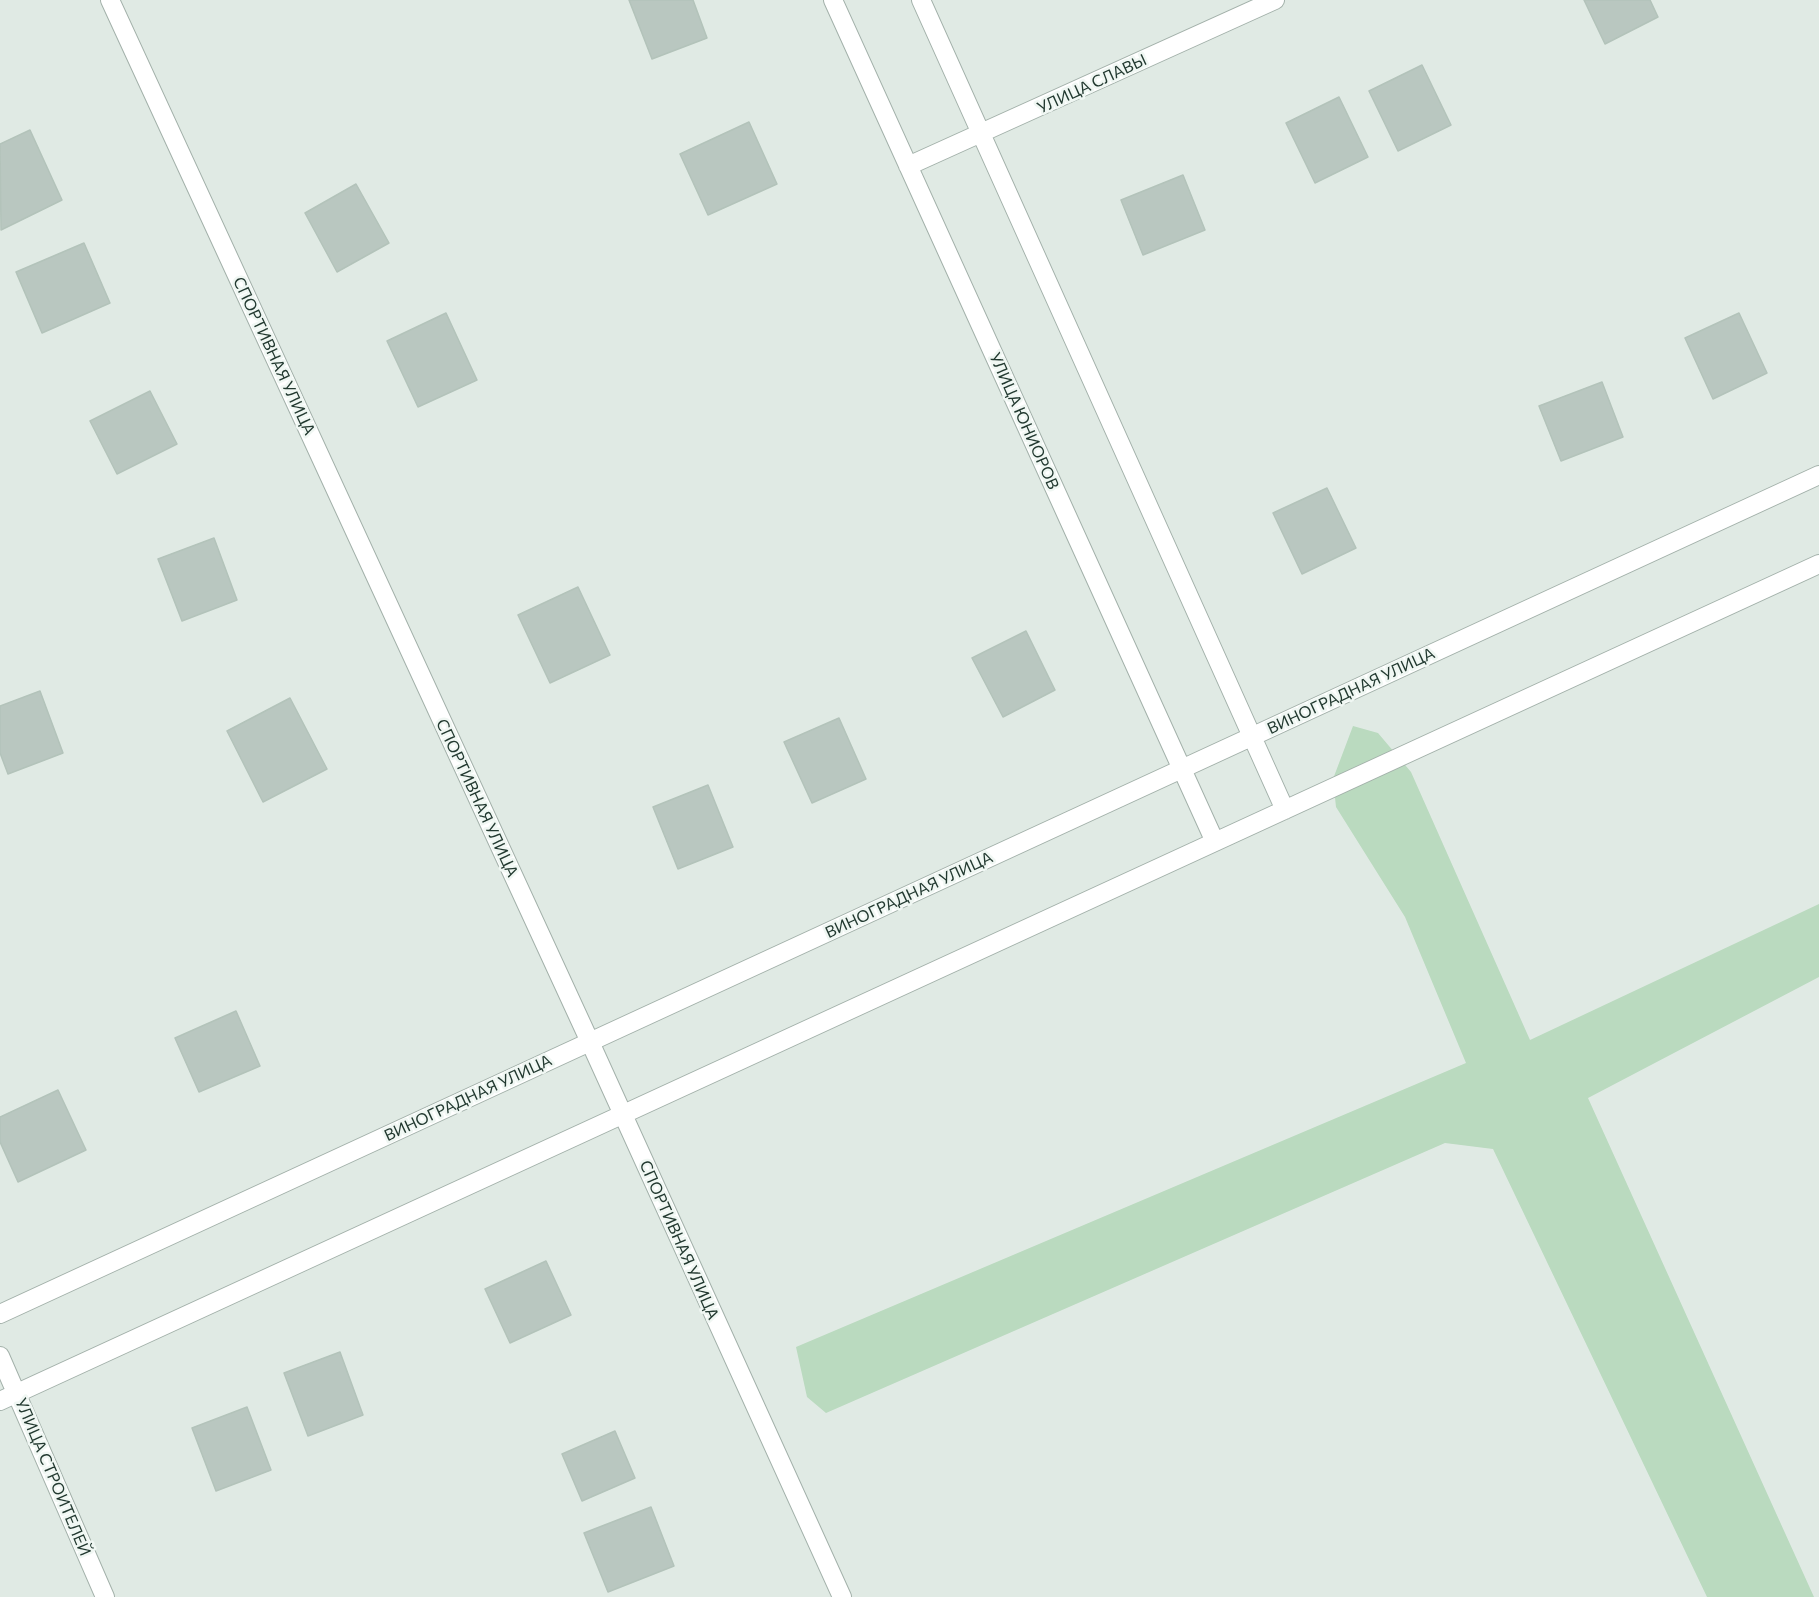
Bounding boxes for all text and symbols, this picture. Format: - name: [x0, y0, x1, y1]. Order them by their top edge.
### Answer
- street label: УЛИЦА СЛАВЫ: [1034, 50, 1150, 118]
- street label: СПОРТИВНАЯ УЛИЦА: [229, 274, 319, 438]
- street label: УЛИЦА ЮНИОРОВ: [985, 350, 1063, 492]
- street label: ВИНОГРАДНАЯ УЛИЦА: [1264, 644, 1438, 738]
- street label: СПОРТИВНАЯ УЛИЦА: [432, 716, 522, 880]
- street label: ВИНОГРАДНАЯ УЛИЦА: [822, 848, 996, 942]
- street label: ВИНОГРАДНАЯ УЛИЦА: [381, 1051, 555, 1145]
- street label: СПОРТИВНАЯ УЛИЦА: [635, 1157, 723, 1323]
- street label: УЛИЦА СТРОИТЕЛЕЙ: [11, 1395, 95, 1559]

